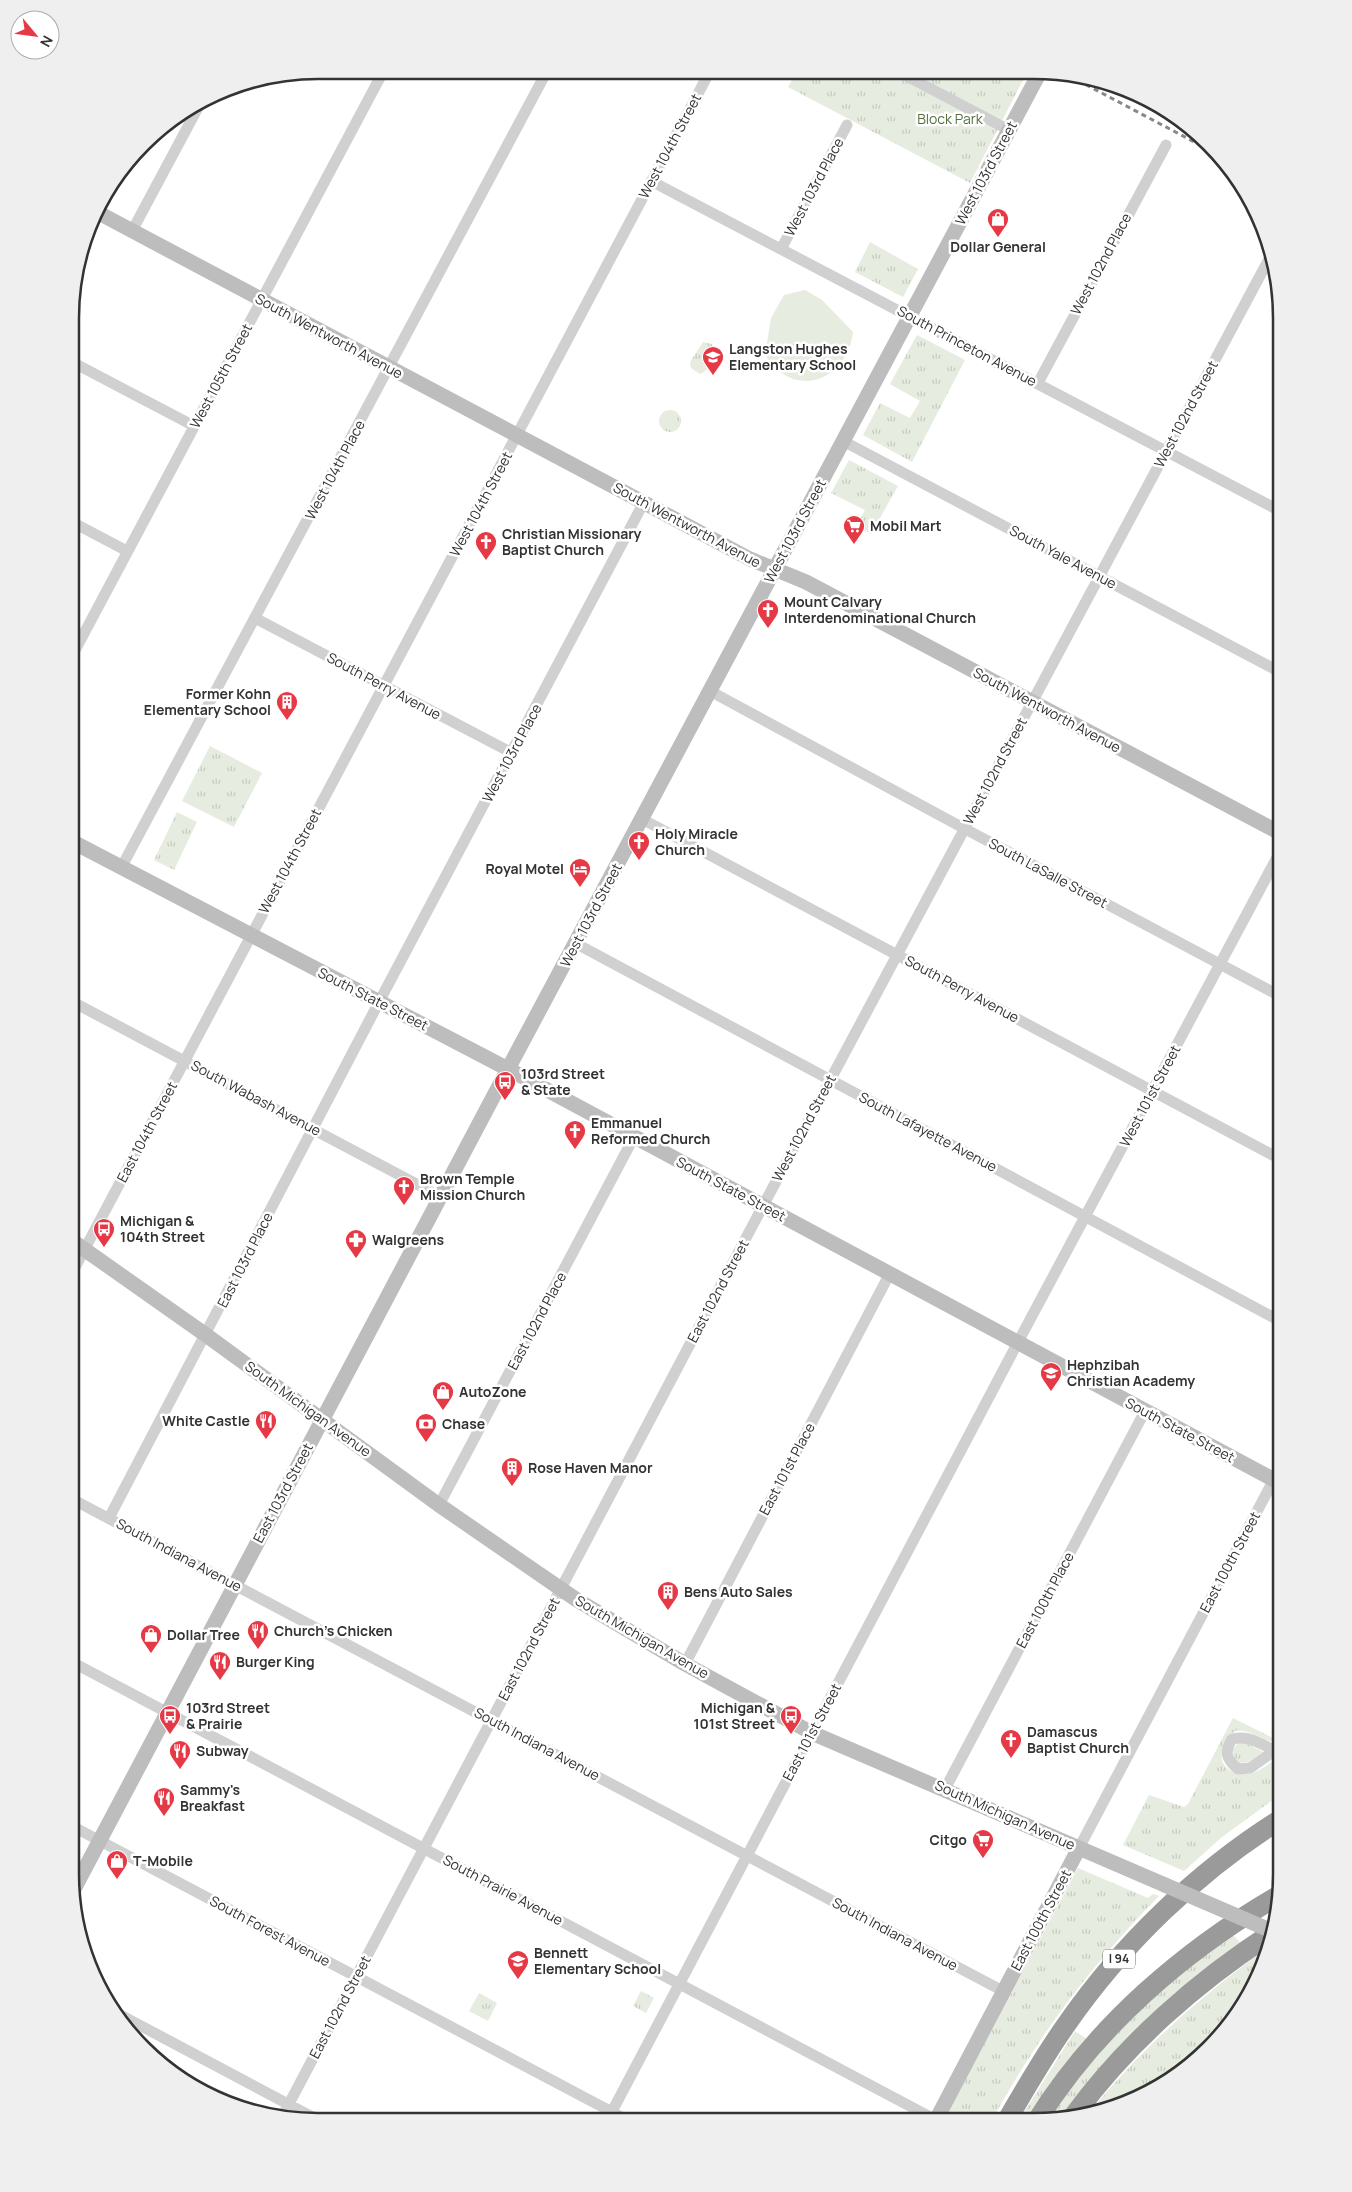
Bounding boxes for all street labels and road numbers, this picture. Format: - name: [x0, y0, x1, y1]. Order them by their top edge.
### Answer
- street label: West 104th Street: [634, 90, 705, 202]
- street label: West 103rd Street: [950, 117, 1021, 228]
- street label: West 103rd Place: [780, 134, 848, 239]
- street label: West 102nd Place: [1066, 210, 1135, 318]
- street label: South Wentworth Avenue: [252, 289, 406, 383]
- street label: South Princeton Avenue: [894, 301, 1040, 390]
- street label: West 105th Street: [185, 320, 256, 431]
- street label: West 102nd Street: [1149, 357, 1222, 471]
- street label: West 104th Place: [300, 417, 369, 523]
- street label: West 104th Street: [445, 448, 516, 560]
- street label: West 103rd Street: [759, 475, 830, 586]
- street label: South Wentworth Avenue: [610, 478, 764, 572]
- street label: South Yale Avenue: [1006, 520, 1120, 593]
- street label: South Perry Avenue: [324, 647, 445, 724]
- street label: South Wentworth Avenue: [970, 663, 1124, 757]
- street label: West 103rd Place: [478, 700, 546, 805]
- street label: West 102nd Street: [958, 714, 1031, 828]
- street label: West 104th Street: [254, 805, 325, 917]
- street label: South LaSalle Street: [986, 833, 1111, 912]
- street label: West 103rd Street: [555, 859, 626, 970]
- street label: South Perry Avenue: [902, 950, 1023, 1027]
- street label: South State Street: [315, 963, 432, 1035]
- street label: West 101st Street: [1115, 1041, 1185, 1150]
- street label: South Wabash Avenue: [188, 1055, 325, 1140]
- street label: West 102nd Street: [767, 1071, 840, 1185]
- street label: East 104th Street: [112, 1078, 181, 1185]
- street label: South Lafayette Avenue: [856, 1087, 1000, 1176]
- street label: South State Street: [673, 1152, 790, 1226]
- street label: East 103rd Place: [212, 1209, 277, 1311]
- street label: East 102nd Street: [682, 1236, 753, 1346]
- street label: East 102nd Place: [503, 1269, 570, 1373]
- street label: South Michigan Avenue: [241, 1356, 375, 1461]
- street label: South State Street: [1122, 1393, 1239, 1467]
- street label: East 101st Place: [754, 1419, 819, 1518]
- street label: East 103rd Street: [248, 1439, 317, 1546]
- street label: East 100th Street: [1195, 1508, 1264, 1616]
- street label: South Indiana Avenue: [113, 1513, 245, 1596]
- street label: East 100th Place: [1011, 1549, 1078, 1651]
- street label: South Michigan Avenue: [572, 1590, 713, 1683]
- street label: East 102nd Street: [493, 1594, 564, 1704]
- street label: East 101st Street: [778, 1679, 845, 1784]
- street label: South Indiana Avenue: [471, 1702, 603, 1785]
- street label: South Michigan Avenue: [932, 1775, 1078, 1854]
- street label: South Prairie Avenue: [440, 1850, 567, 1929]
- street label: East 100th Street: [1006, 1866, 1075, 1974]
- street label: South Forest Avenue: [207, 1891, 334, 1970]
- street label: South Indiana Avenue: [829, 1892, 961, 1975]
- road number: I 94: [1103, 1950, 1135, 1968]
- street label: East 102nd Street: [304, 1952, 375, 2062]

